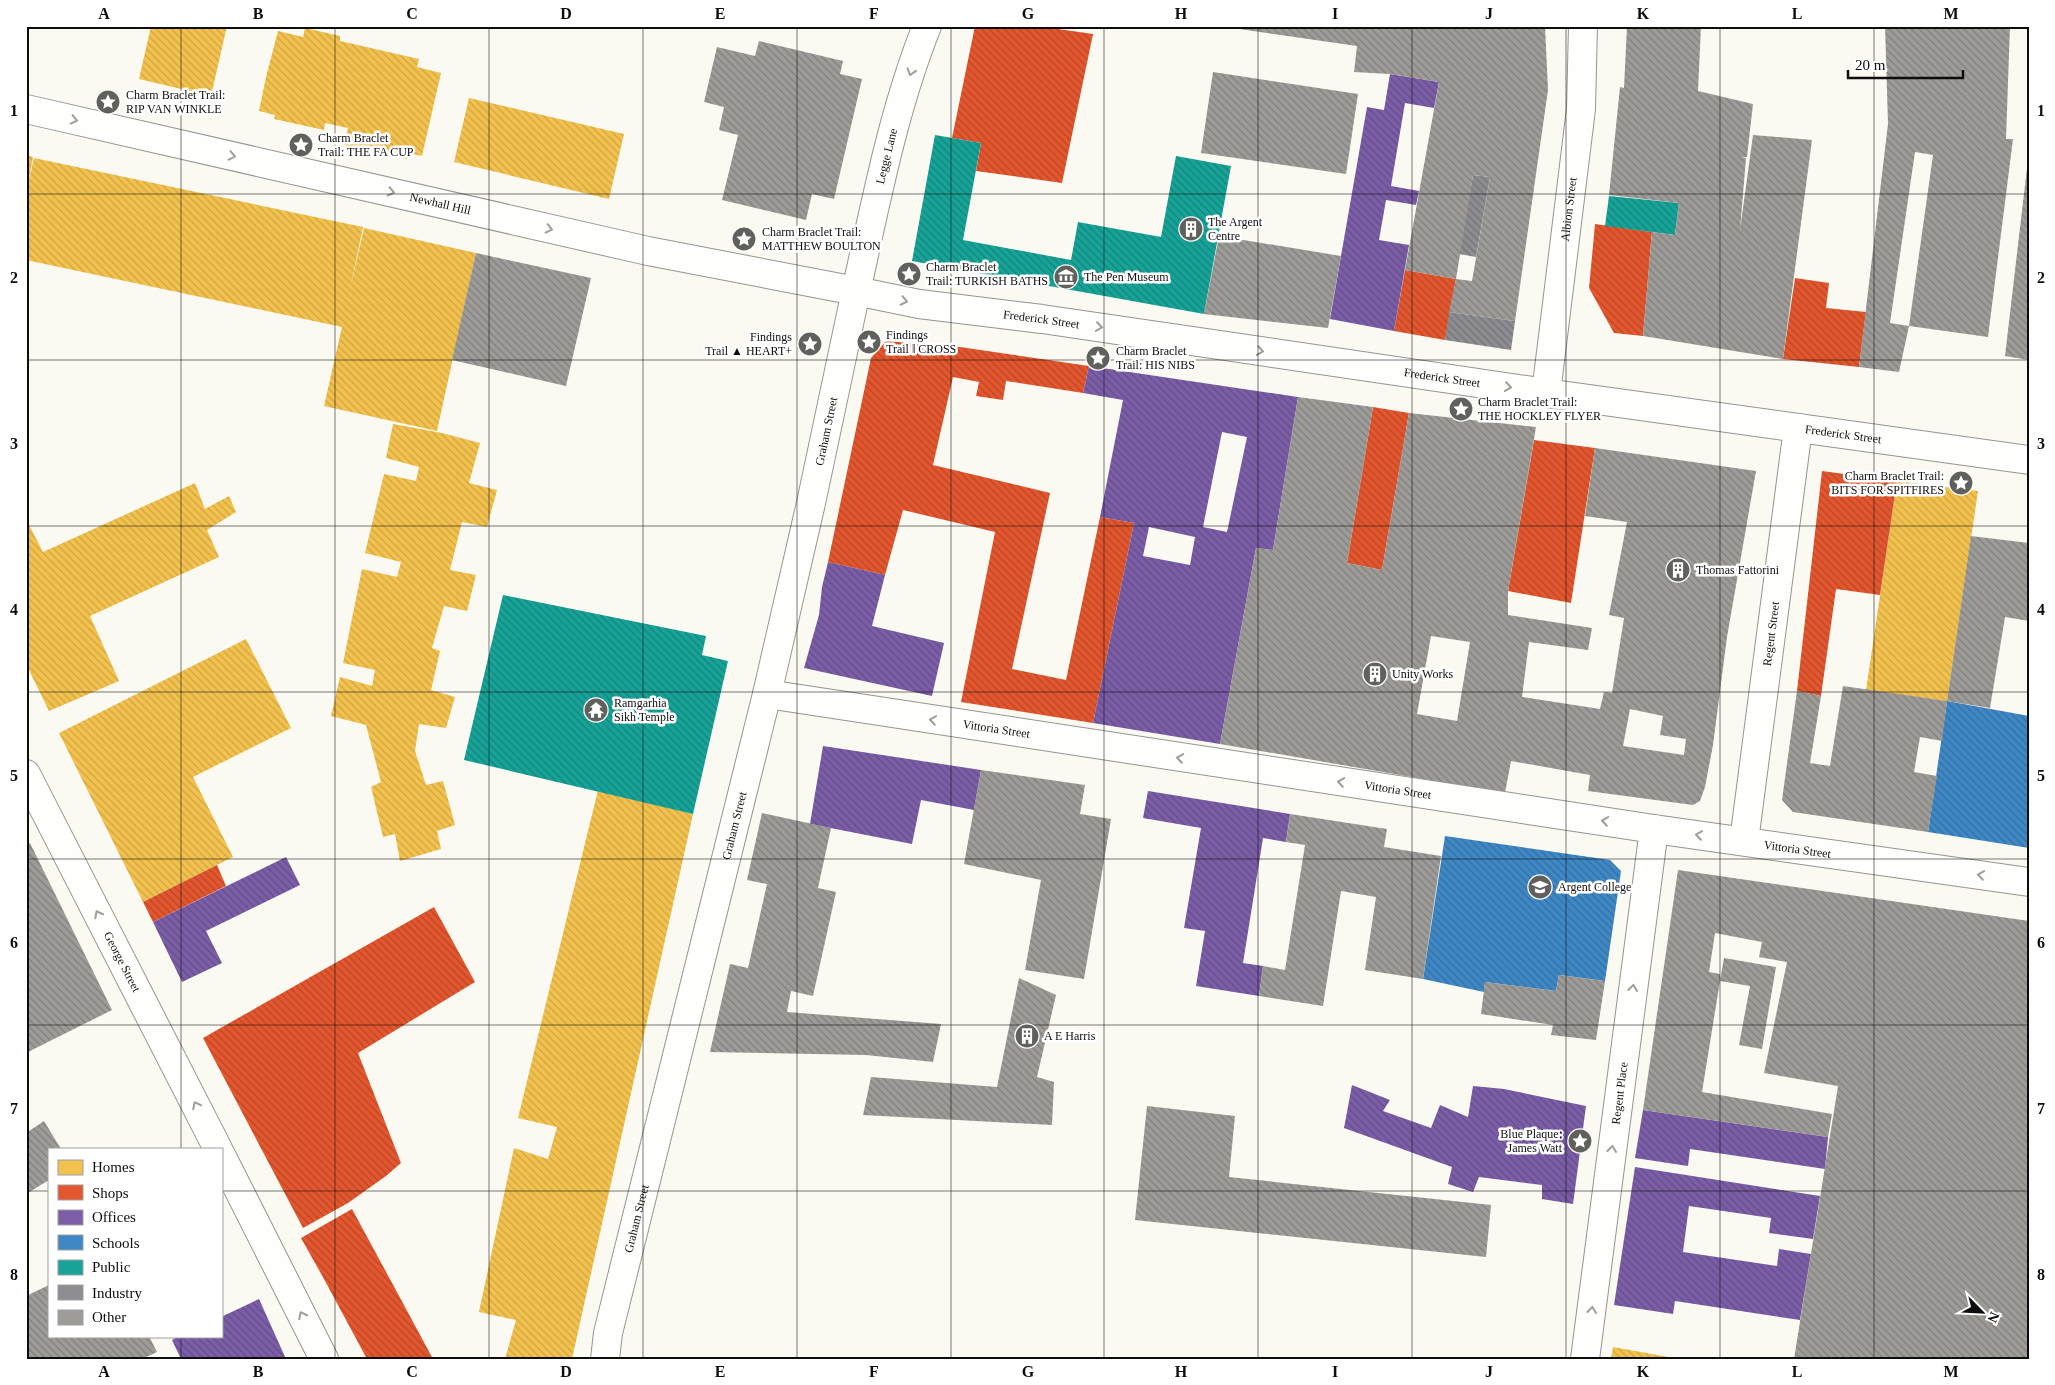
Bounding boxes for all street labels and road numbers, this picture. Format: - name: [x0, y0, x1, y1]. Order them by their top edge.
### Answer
- street label: Legge Lane: [873, 127, 900, 186]
- street label: Albion Street: [1558, 176, 1580, 242]
- street label: Newhall Hill: [408, 190, 473, 218]
- street label: Frederick Street: [1002, 307, 1081, 332]
- street label: Frederick Street: [1403, 365, 1482, 390]
- street label: Graham Street: [812, 395, 840, 467]
- street label: Frederick Street: [1804, 422, 1883, 447]
- street label: Regent Street: [1760, 600, 1782, 667]
- street label: Vittoria Street: [962, 717, 1032, 741]
- street label: Vittoria Street: [1363, 778, 1433, 802]
- street label: Graham Street: [719, 789, 750, 861]
- street label: Vittoria Street: [1763, 838, 1833, 861]
- street label: George Street: [101, 929, 144, 995]
- street label: Regent Place: [1609, 1061, 1631, 1125]
- street label: Graham Street: [621, 1183, 652, 1254]

